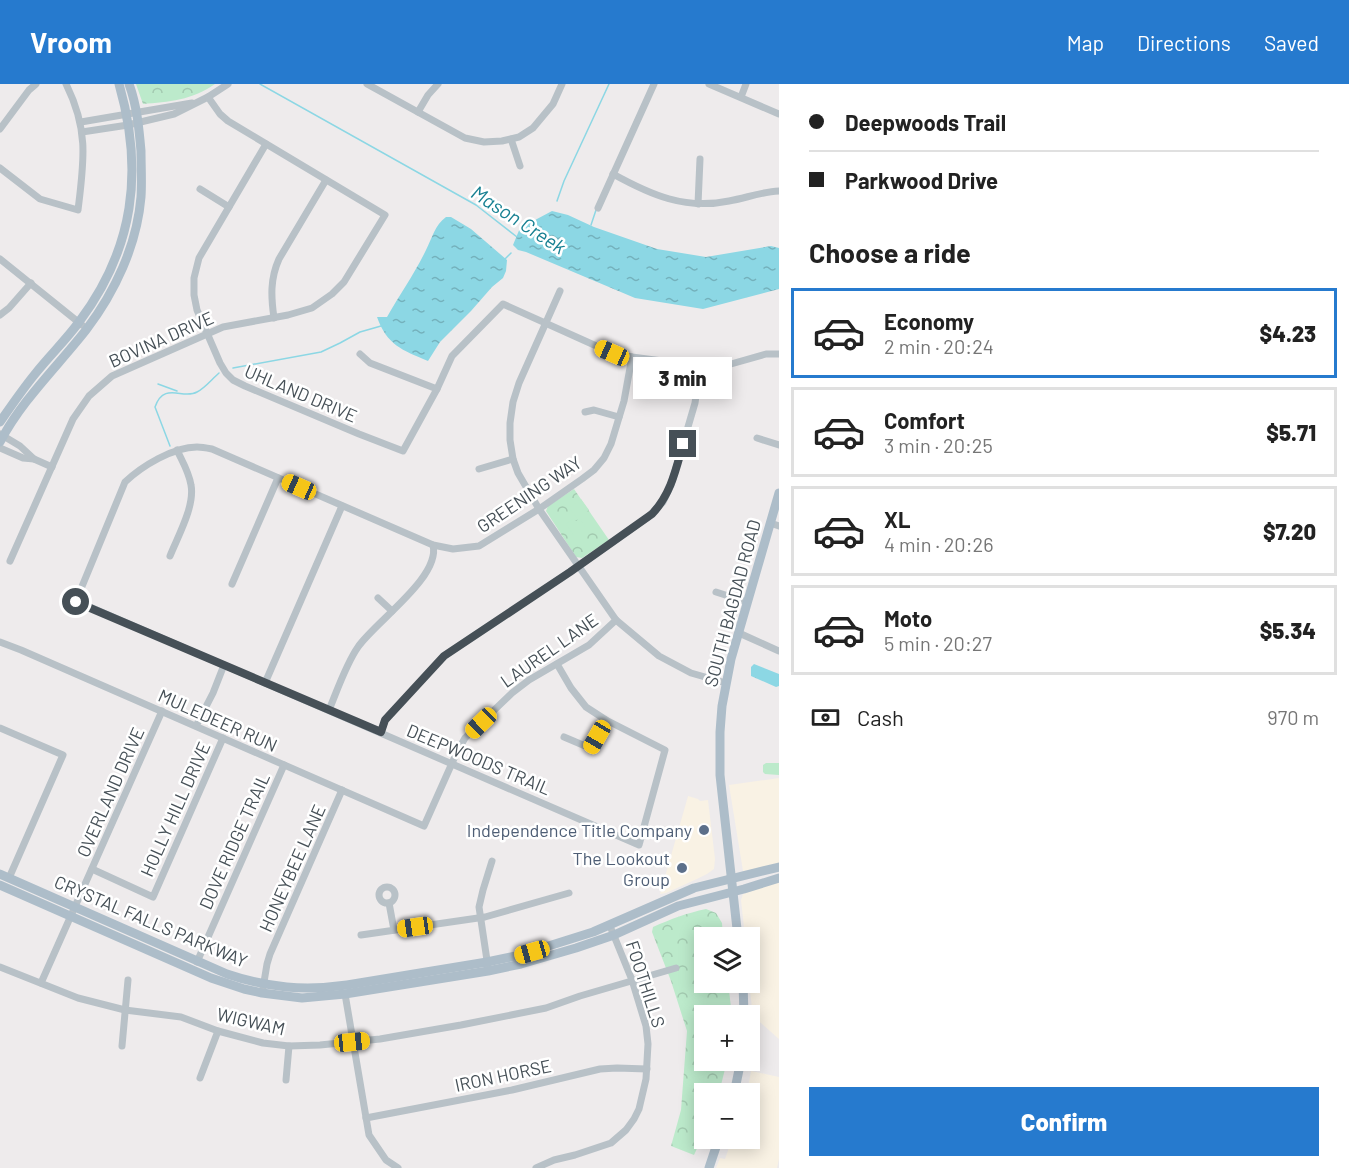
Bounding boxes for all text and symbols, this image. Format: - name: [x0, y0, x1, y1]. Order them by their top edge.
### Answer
- text: Vroom: [30, 25, 112, 59]
- text: Map: [1067, 30, 1104, 55]
- text: Directions: [1137, 30, 1231, 55]
- text: Saved: [1264, 30, 1319, 55]
- text: Deepwoods Trail: [845, 109, 1006, 135]
- text: Parkwood Drive: [845, 167, 998, 193]
- water label: Mason Creek: [467, 180, 571, 259]
- text: Choose a ride: [809, 236, 971, 268]
- street label: BOVINA DRIVE: [105, 306, 217, 372]
- icon: car: [812, 306, 866, 360]
- text: Economy: [884, 308, 974, 334]
- text: $4.23: [1260, 320, 1316, 346]
- text: 2 min · 20:24: [884, 334, 994, 358]
- car: [592, 337, 632, 369]
- callout: 3 min: [634, 357, 732, 399]
- street label: UHLAND DRIVE: [241, 359, 361, 427]
- text: 3 min: [659, 366, 706, 390]
- icon: car: [812, 405, 866, 459]
- text: Comfort: [884, 407, 965, 433]
- text: $5.71: [1266, 419, 1316, 445]
- route end: [669, 430, 696, 457]
- text: 3 min · 20:25: [884, 433, 993, 457]
- street label: GREENING WAY: [473, 451, 585, 537]
- car: [279, 471, 319, 503]
- icon: car: [812, 504, 866, 558]
- text: XL: [884, 506, 910, 532]
- street label: SOUTH BAGDAD ROAD: [699, 517, 765, 689]
- text: $7.20: [1263, 518, 1316, 544]
- text: 4 min · 20:26: [884, 532, 993, 556]
- route start: [62, 588, 89, 615]
- icon: car: [812, 603, 866, 657]
- text: Moto: [884, 605, 932, 631]
- street label: LAUREL LANE: [496, 608, 602, 692]
- text: $5.34: [1260, 617, 1316, 643]
- text: 5 min · 20:27: [884, 631, 992, 655]
- street label: MULEDEER RUN: [155, 684, 281, 756]
- icon: cash: [809, 701, 842, 734]
- car: [462, 704, 500, 742]
- text: Cash: [857, 704, 904, 730]
- text: 970 m: [1267, 705, 1319, 729]
- car: [580, 717, 614, 757]
- street label: DEEPWOODS TRAIL: [404, 719, 554, 799]
- street label: OVERLAND DRIVE: [71, 724, 149, 860]
- street label: HOLLY HILL DRIVE: [135, 738, 215, 880]
- street label: DOVE RIDGE TRAIL: [194, 769, 274, 913]
- street label: HONEYBEE LANE: [254, 801, 330, 935]
- place label: Independence Title Company: [467, 819, 692, 841]
- marker: Independence Title Company: [697, 823, 711, 837]
- place label: The Lookout Group: [572, 847, 670, 890]
- marker: The Lookout Group: [675, 861, 689, 875]
- street label: CRYSTAL FALLS PARKWAY: [51, 870, 251, 972]
- car: [396, 916, 434, 938]
- map controls: [694, 927, 760, 1149]
- button: layers: [694, 927, 760, 993]
- car: [512, 938, 552, 966]
- street label: FOOTHILLS: [622, 938, 670, 1030]
- street label: WIGWAM: [215, 1002, 287, 1040]
- button: +: [694, 1005, 760, 1071]
- car: [333, 1031, 371, 1053]
- street label: IRON HORSE: [453, 1054, 553, 1096]
- button: −: [694, 1083, 760, 1149]
- button: Confirm: [809, 1087, 1319, 1156]

